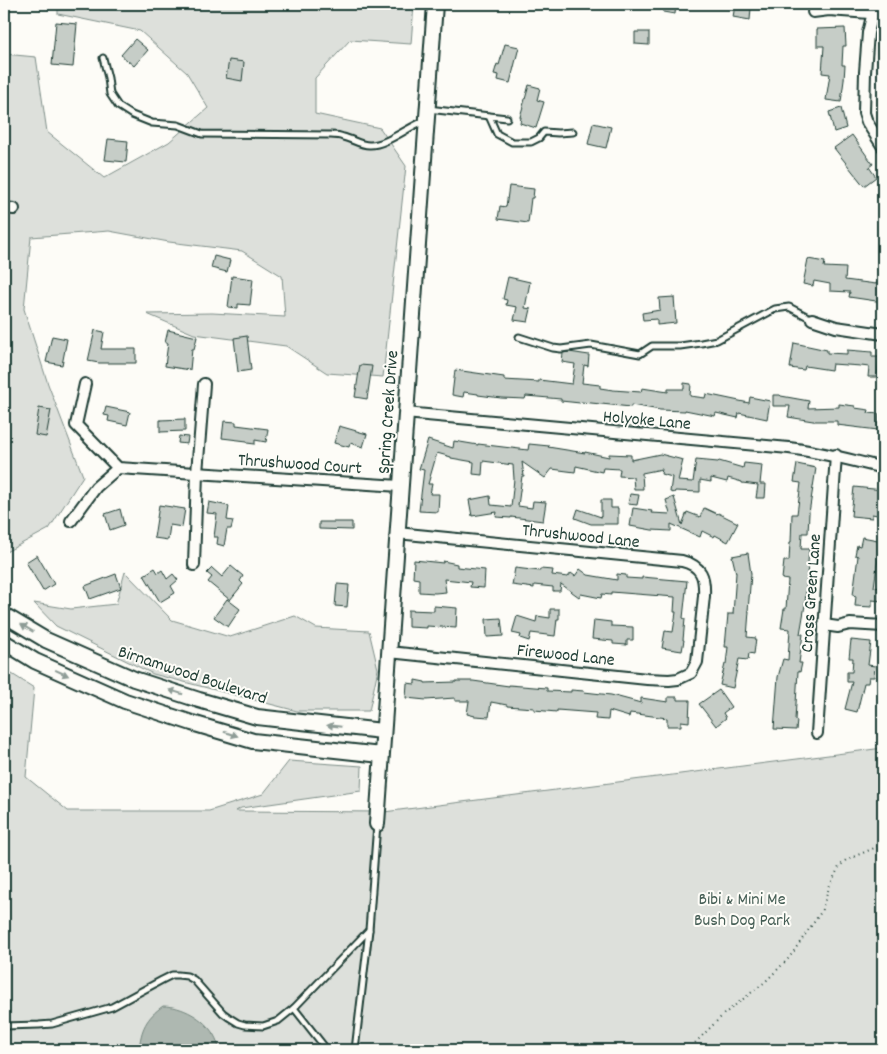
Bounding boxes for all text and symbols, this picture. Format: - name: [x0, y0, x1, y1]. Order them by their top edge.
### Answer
- street label: Spring Creek Drive: [373, 349, 406, 475]
- street label: Holyoke Lane: [602, 405, 692, 438]
- street label: Thrushwood Court: [237, 449, 363, 482]
- street label: Thrushwood Lane: [521, 519, 641, 556]
- street label: Cross Green Lane: [796, 533, 829, 653]
- one-way arrow: [20, 624, 33, 633]
- street label: Firewood Lane: [516, 639, 616, 674]
- street label: Birnamwood Boulevard: [114, 640, 270, 712]
- one-way arrow: [55, 669, 69, 677]
- one-way arrow: [168, 688, 183, 696]
- one-way arrow: [326, 722, 342, 730]
- one-way arrow: [224, 731, 239, 739]
- park label: Bibi & Mini Me Bush Dog Park: [694, 888, 790, 934]

